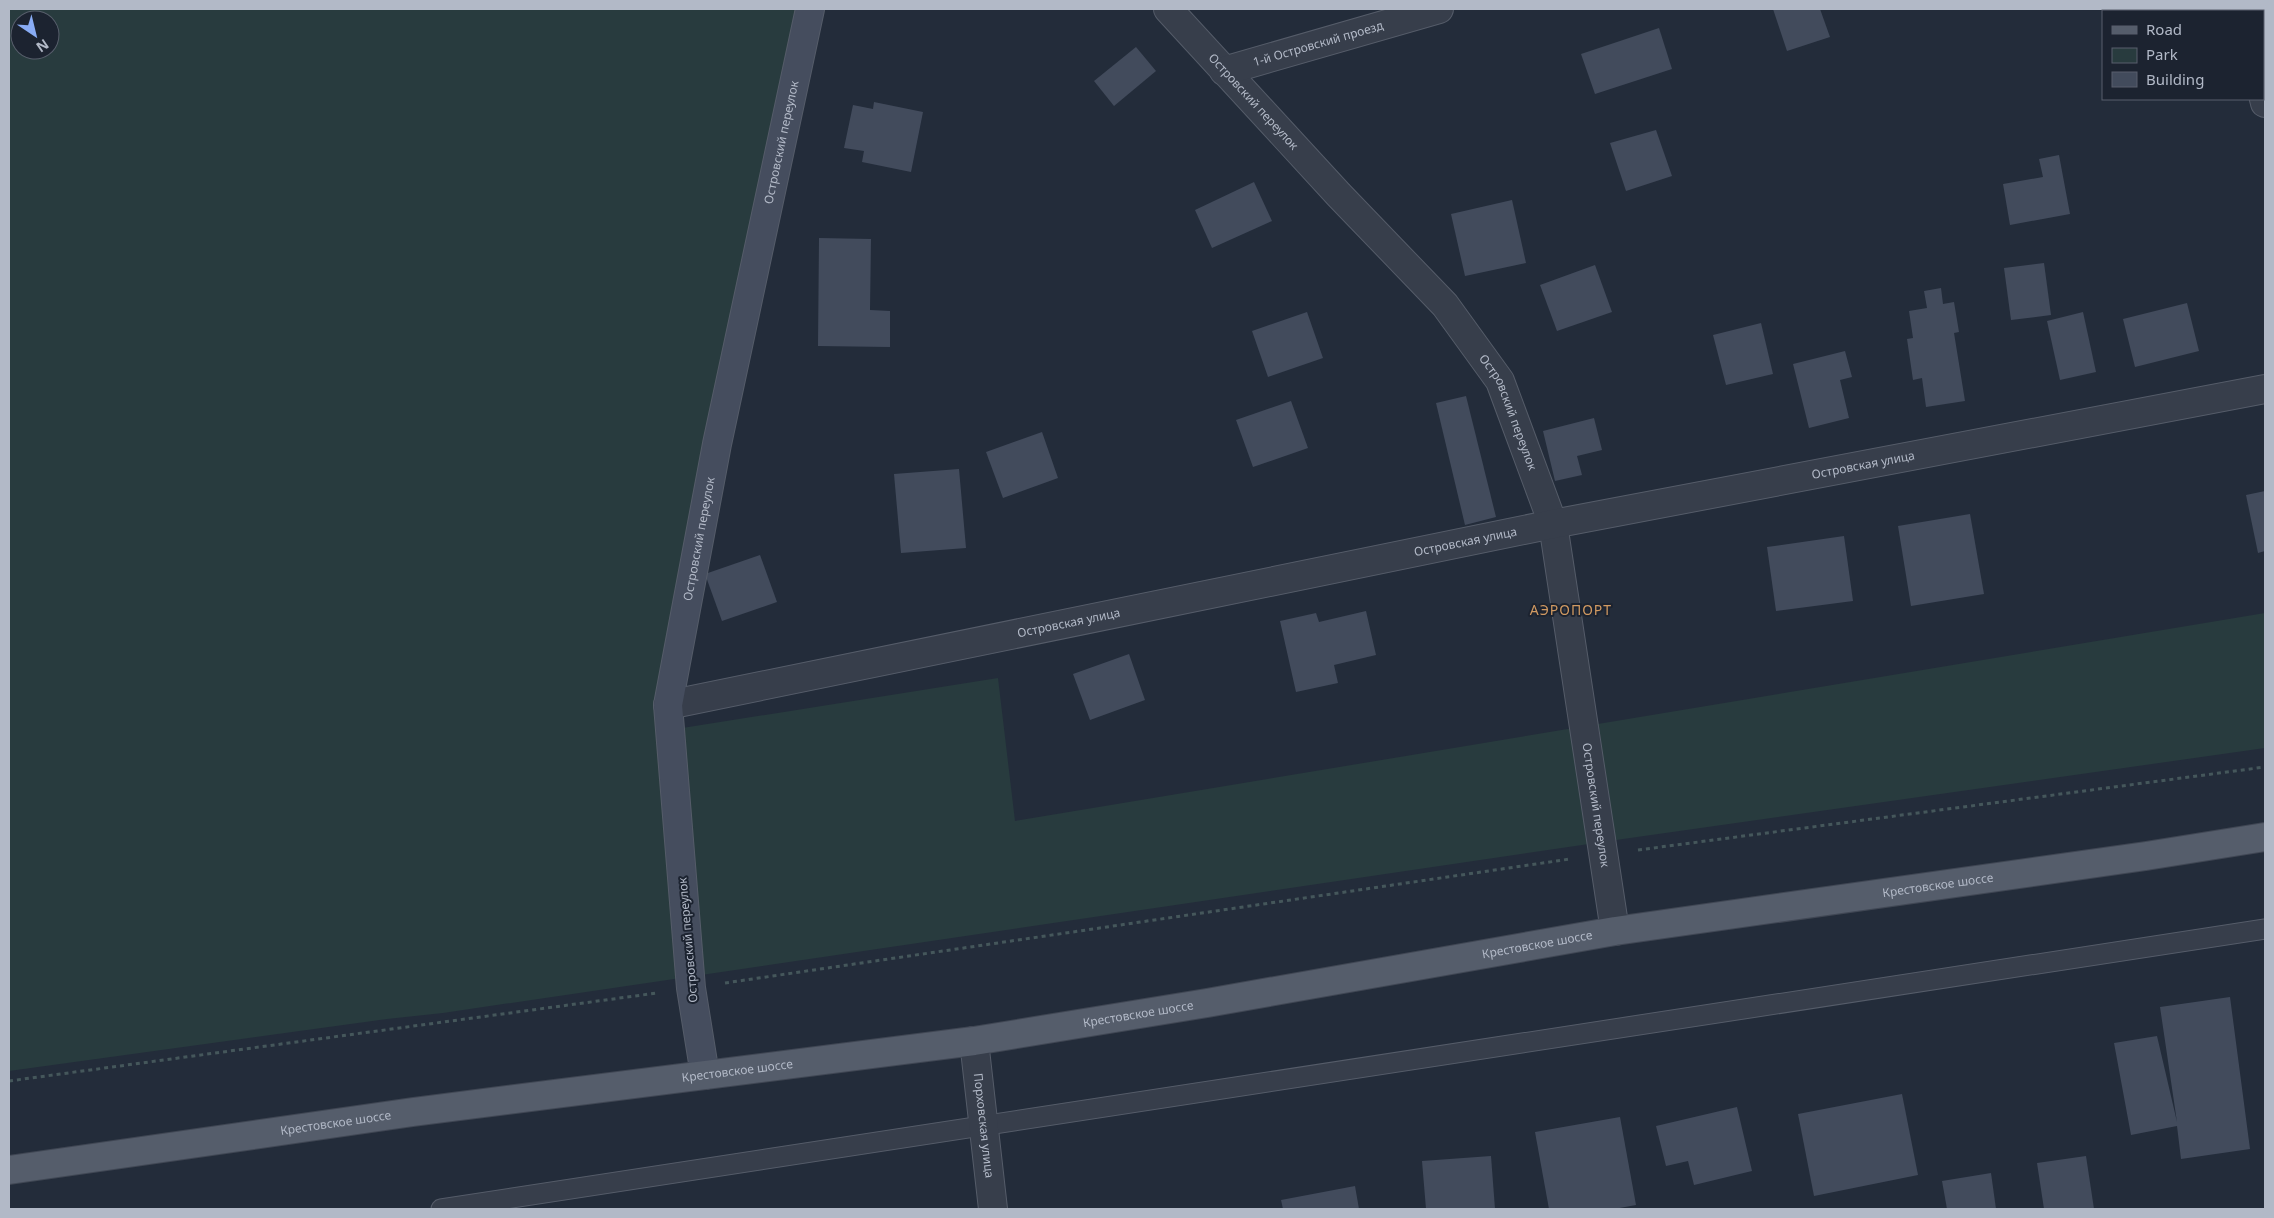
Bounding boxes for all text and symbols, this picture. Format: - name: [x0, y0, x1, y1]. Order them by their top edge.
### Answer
- north arrow: [10, 10, 60, 60]
- legend: [2102, 10, 2264, 100]
- street label: 1-й Островский проезд: [1251, 16, 1386, 70]
- text: Road: [2146, 19, 2182, 39]
- text: N: [33, 35, 53, 57]
- text: Park: [2146, 44, 2178, 64]
- street label: Островский переулок: [1205, 49, 1303, 154]
- text: Building: [2146, 69, 2204, 89]
- street label: Островский переулок: [760, 78, 803, 206]
- street label: Островский переулок: [1475, 351, 1542, 473]
- street label: Островская улица: [1810, 447, 1916, 483]
- street label: Островский переулок: [679, 475, 719, 602]
- street label: Островская улица: [1412, 523, 1518, 560]
- district label: АЭРОПОРТ: [1530, 600, 1612, 619]
- street label: Островская улица: [1016, 604, 1122, 641]
- street label: Островский переулок: [1578, 742, 1614, 869]
- street label: Крестовское шоссе: [1881, 869, 1995, 901]
- street label: Островский переулок: [674, 876, 701, 1003]
- street label: Крестовское шоссе: [1481, 926, 1594, 962]
- street label: Крестовское шоссе: [1082, 996, 1195, 1031]
- street label: Крестовское шоссе: [681, 1055, 794, 1086]
- street label: Порховская улица: [970, 1072, 998, 1179]
- street label: Крестовское шоссе: [279, 1106, 392, 1139]

